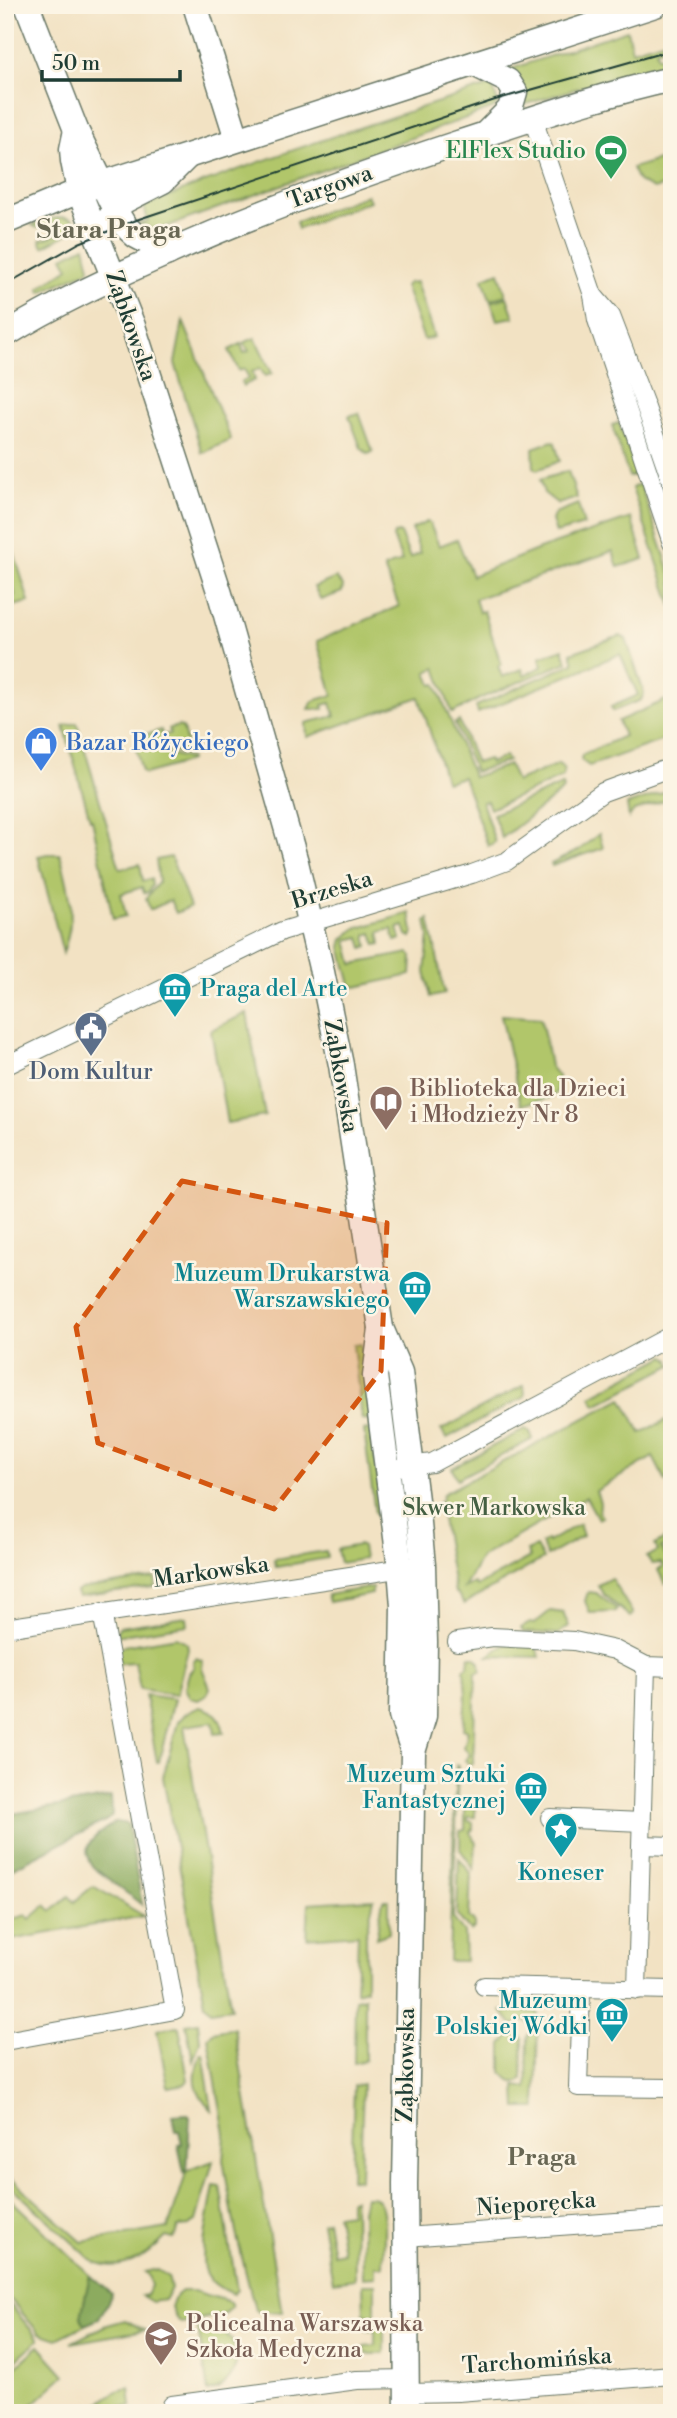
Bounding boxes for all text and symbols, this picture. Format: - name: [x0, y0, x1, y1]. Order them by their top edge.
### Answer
- scale bar: [42, 38, 180, 82]
- text: 50 m: [52, 51, 100, 77]
- sports icon: ElFlex Studio: [592, 132, 630, 181]
- place label: ElFlex Studio: [445, 137, 586, 165]
- street label: Targowa: [284, 159, 377, 215]
- district label: Stara Praga: [37, 214, 182, 246]
- street label: Ząbkowska: [99, 267, 163, 385]
- shop icon: Bazar Różyckiego: [22, 724, 60, 773]
- place label: Bazar Różyckiego: [65, 729, 249, 757]
- street label: Brzeska: [287, 864, 376, 916]
- museum icon: Praga del Arte: [156, 970, 194, 1019]
- place label: Praga del Arte: [200, 975, 348, 1003]
- public building icon: Dom Kultur: [72, 1009, 110, 1058]
- street label: Ząbkowska: [317, 1017, 365, 1135]
- place label: Dom Kultur: [29, 1058, 153, 1086]
- place label: Biblioteka dla Dzieci i Młodzieży Nr 8: [409, 1075, 626, 1129]
- library icon: Biblioteka dla Dzieci i Młodzieży Nr 8: [367, 1083, 405, 1132]
- place label: Muzeum Drukarstwa Warszawskiego: [174, 1260, 390, 1314]
- museum icon: Muzeum Drukarstwa Warszawskiego: [396, 1268, 434, 1317]
- park label: Skwer Markowska: [402, 1494, 586, 1522]
- street label: Markowska: [151, 1550, 271, 1594]
- place label: Muzeum Sztuki Fantastycznej: [347, 1761, 506, 1815]
- museum icon: Muzeum Sztuki Fantastycznej: [512, 1769, 550, 1818]
- place icon: Koneser: [542, 1810, 580, 1859]
- place label: Koneser: [518, 1859, 604, 1887]
- place label: Muzeum Polskiej Wódki: [436, 1987, 588, 2041]
- museum icon: Muzeum Polskiej Wódki: [593, 1995, 631, 2044]
- street label: Ząbkowska: [391, 2007, 421, 2123]
- district label: Praga: [508, 2143, 577, 2173]
- street label: Nieporęcka: [475, 2186, 597, 2222]
- place label: Policealna Warszawska Szkoła Medyczna: [186, 2310, 424, 2364]
- school or university icon: Policealna Warszawska Szkoła Medyczna: [142, 2318, 180, 2367]
- street label: Tarchomińska: [461, 2342, 613, 2380]

